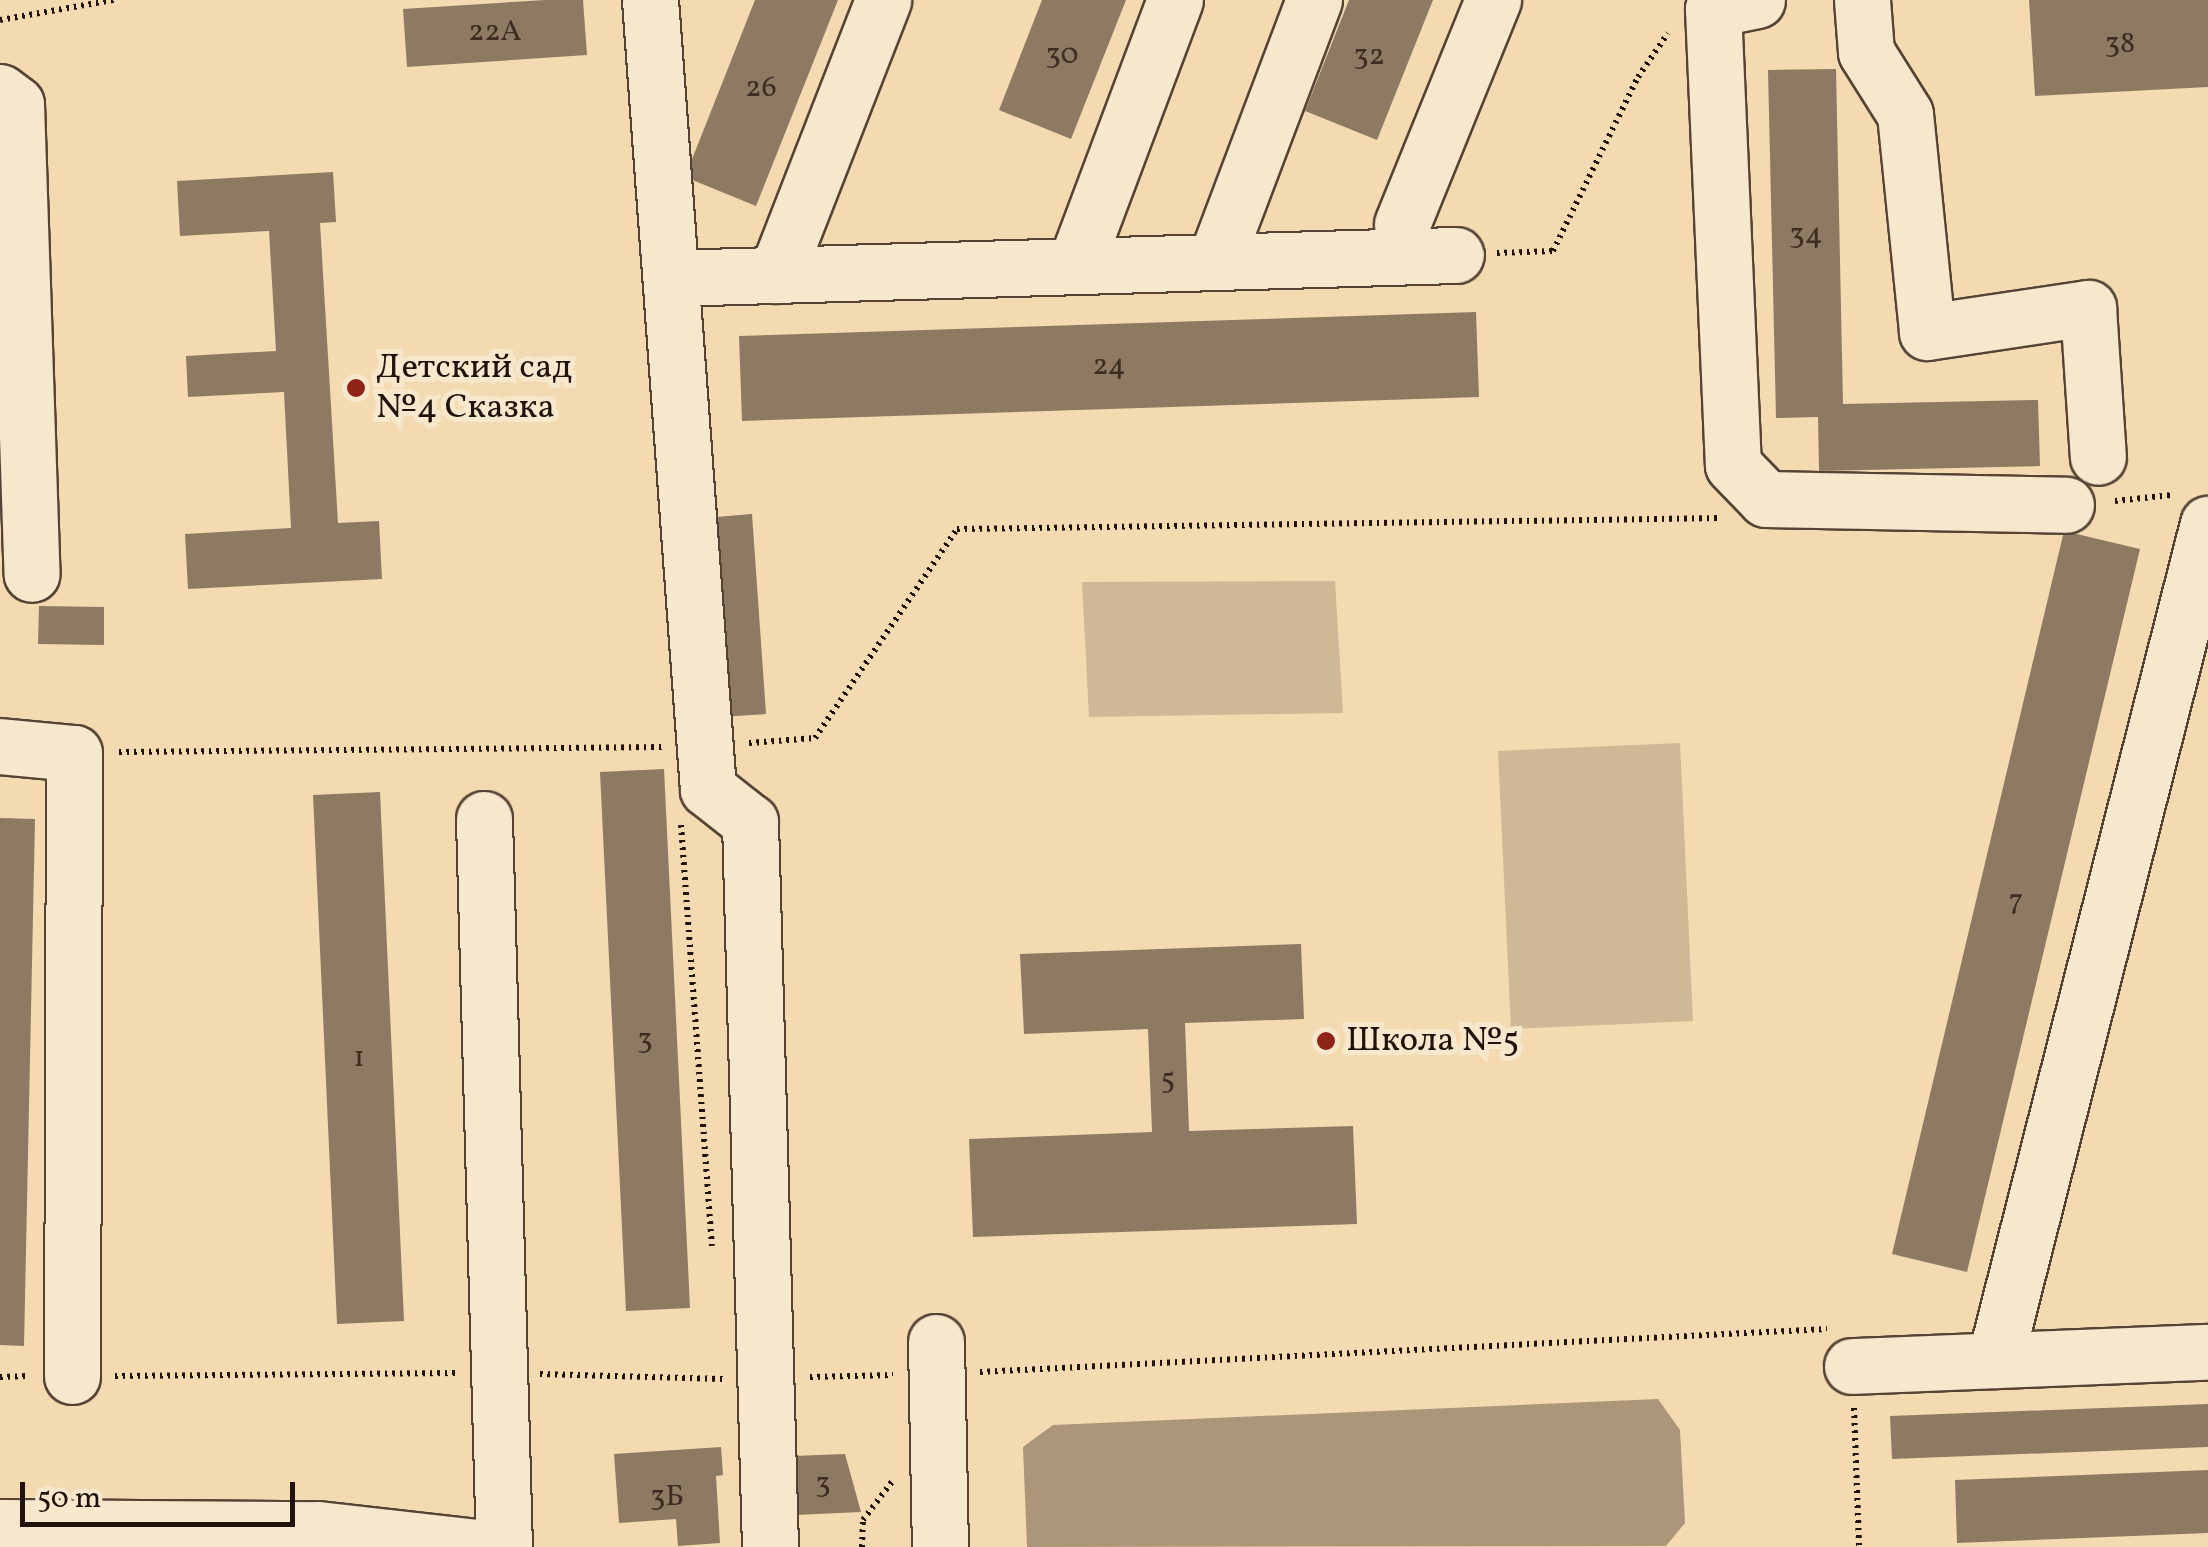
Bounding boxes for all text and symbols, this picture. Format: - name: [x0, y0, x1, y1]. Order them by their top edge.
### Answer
- house number: 22А: [468, 14, 522, 50]
- house number: 38: [2105, 26, 2135, 62]
- house number: 30: [1046, 37, 1078, 73]
- house number: 32: [1353, 38, 1385, 74]
- house number: 26: [745, 70, 777, 106]
- house number: 34: [1789, 217, 1823, 253]
- place label: Детский сад №4 Сказка: [376, 347, 572, 429]
- house number: 24: [1092, 348, 1126, 384]
- marker: Детский сад №4 Сказка: [345, 377, 367, 399]
- house number: 7: [2009, 883, 2023, 919]
- place label: Школа №5: [1346, 1020, 1519, 1062]
- house number: 3: [637, 1022, 653, 1058]
- marker: Школа №5: [1315, 1030, 1337, 1052]
- house number: 1: [353, 1040, 365, 1076]
- house number: 5: [1161, 1062, 1175, 1098]
- scale bar: [25, 1462, 300, 1524]
- house number: 3: [815, 1466, 831, 1502]
- text: 50 m: [37, 1478, 101, 1520]
- house number: 3Б: [650, 1479, 684, 1515]

